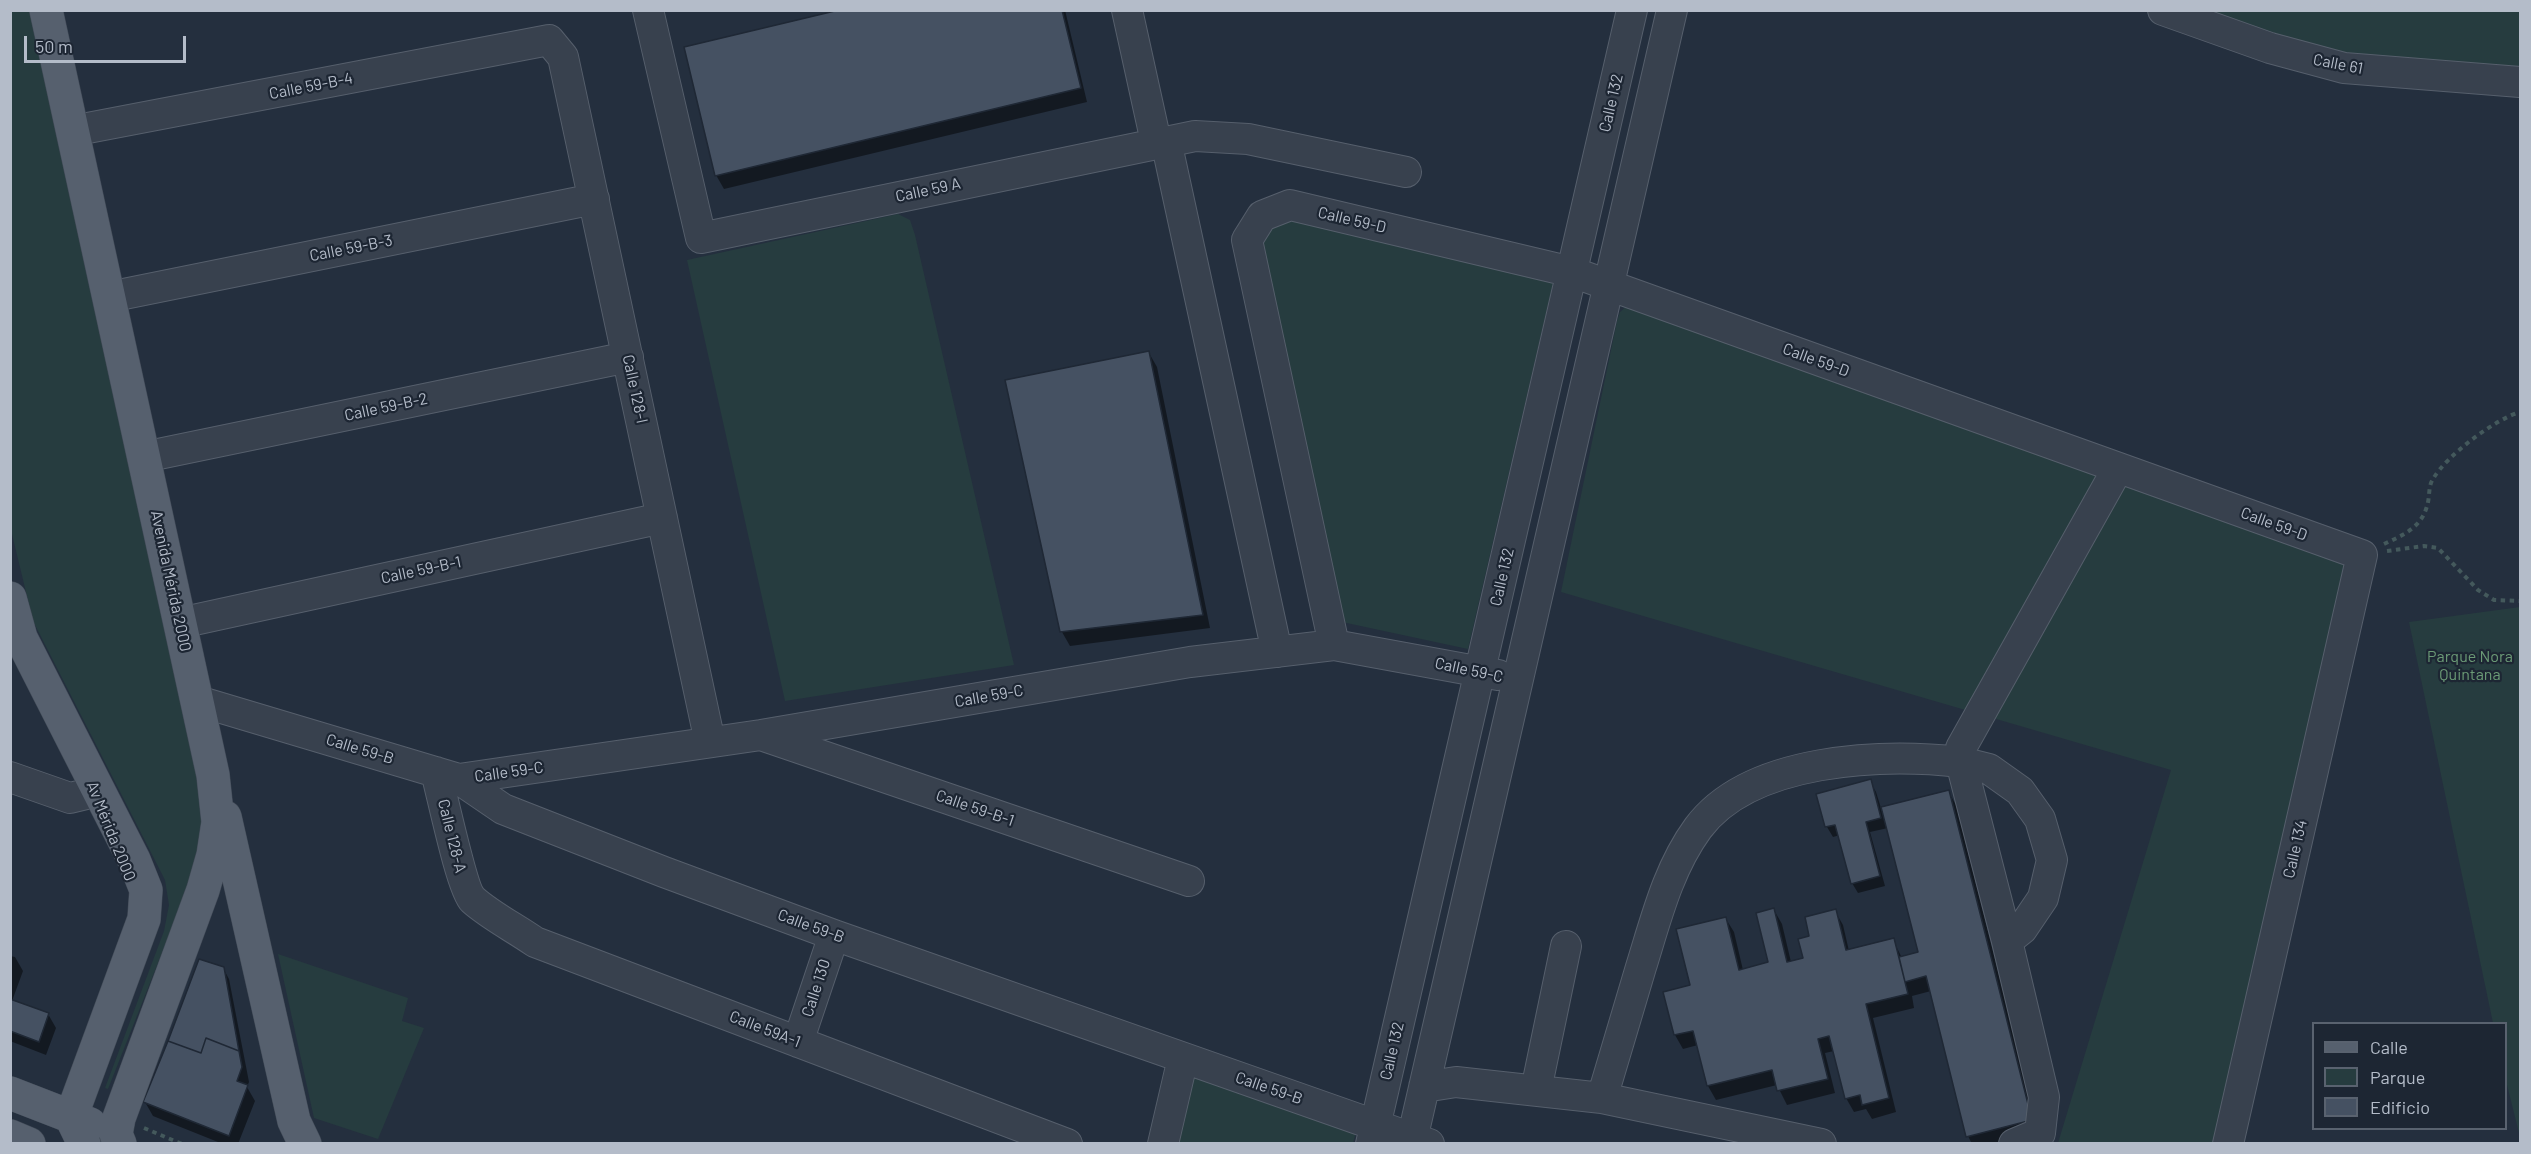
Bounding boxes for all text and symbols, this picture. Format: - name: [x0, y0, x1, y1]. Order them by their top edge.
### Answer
- scale bar: [27, 24, 189, 62]
- text: 50 m: [35, 35, 73, 57]
- street label: Calle 61: [2311, 50, 2365, 78]
- street label: Calle 59-B-4: [268, 68, 354, 104]
- street label: Calle 132: [1595, 72, 1627, 134]
- street label: Calle 59 A: [894, 174, 962, 206]
- street label: Calle 59-D: [1316, 203, 1388, 237]
- street label: Calle 59-B-3: [308, 231, 394, 265]
- street label: Calle 59-D: [1780, 339, 1852, 381]
- street label: Calle 128-I: [618, 353, 652, 425]
- street label: Calle 59-B-2: [343, 389, 429, 425]
- street label: Calle 59-D: [2238, 503, 2310, 545]
- street label: Avenida Mérida 2000: [147, 509, 195, 653]
- street label: Calle 132: [1486, 546, 1518, 608]
- street label: Calle 59-B-1: [379, 552, 463, 588]
- park label: Parque Nora Quintana: [2427, 647, 2513, 685]
- street label: Calle 59-C: [1433, 653, 1505, 687]
- street label: Calle 59-C: [953, 681, 1025, 711]
- street label: Calle 59-B: [324, 730, 396, 768]
- street label: Calle 59-C: [473, 758, 545, 786]
- street label: Av Mérida 2000: [82, 778, 140, 884]
- street label: Calle 59-B-1: [933, 786, 1017, 830]
- street label: Calle 128-A: [434, 797, 470, 875]
- street label: Calle 134: [2279, 818, 2311, 880]
- street label: Calle 59-B: [775, 905, 847, 947]
- street label: Calle 130: [798, 957, 834, 1019]
- street label: Calle 59A-1: [727, 1007, 803, 1051]
- street label: Calle 132: [1376, 1020, 1408, 1082]
- legend: [2312, 1022, 2507, 1130]
- text: Calle: [2370, 1036, 2408, 1058]
- text: Parque: [2370, 1066, 2425, 1088]
- street label: Calle 59-B: [1233, 1068, 1305, 1108]
- text: Edificio: [2370, 1096, 2430, 1118]

